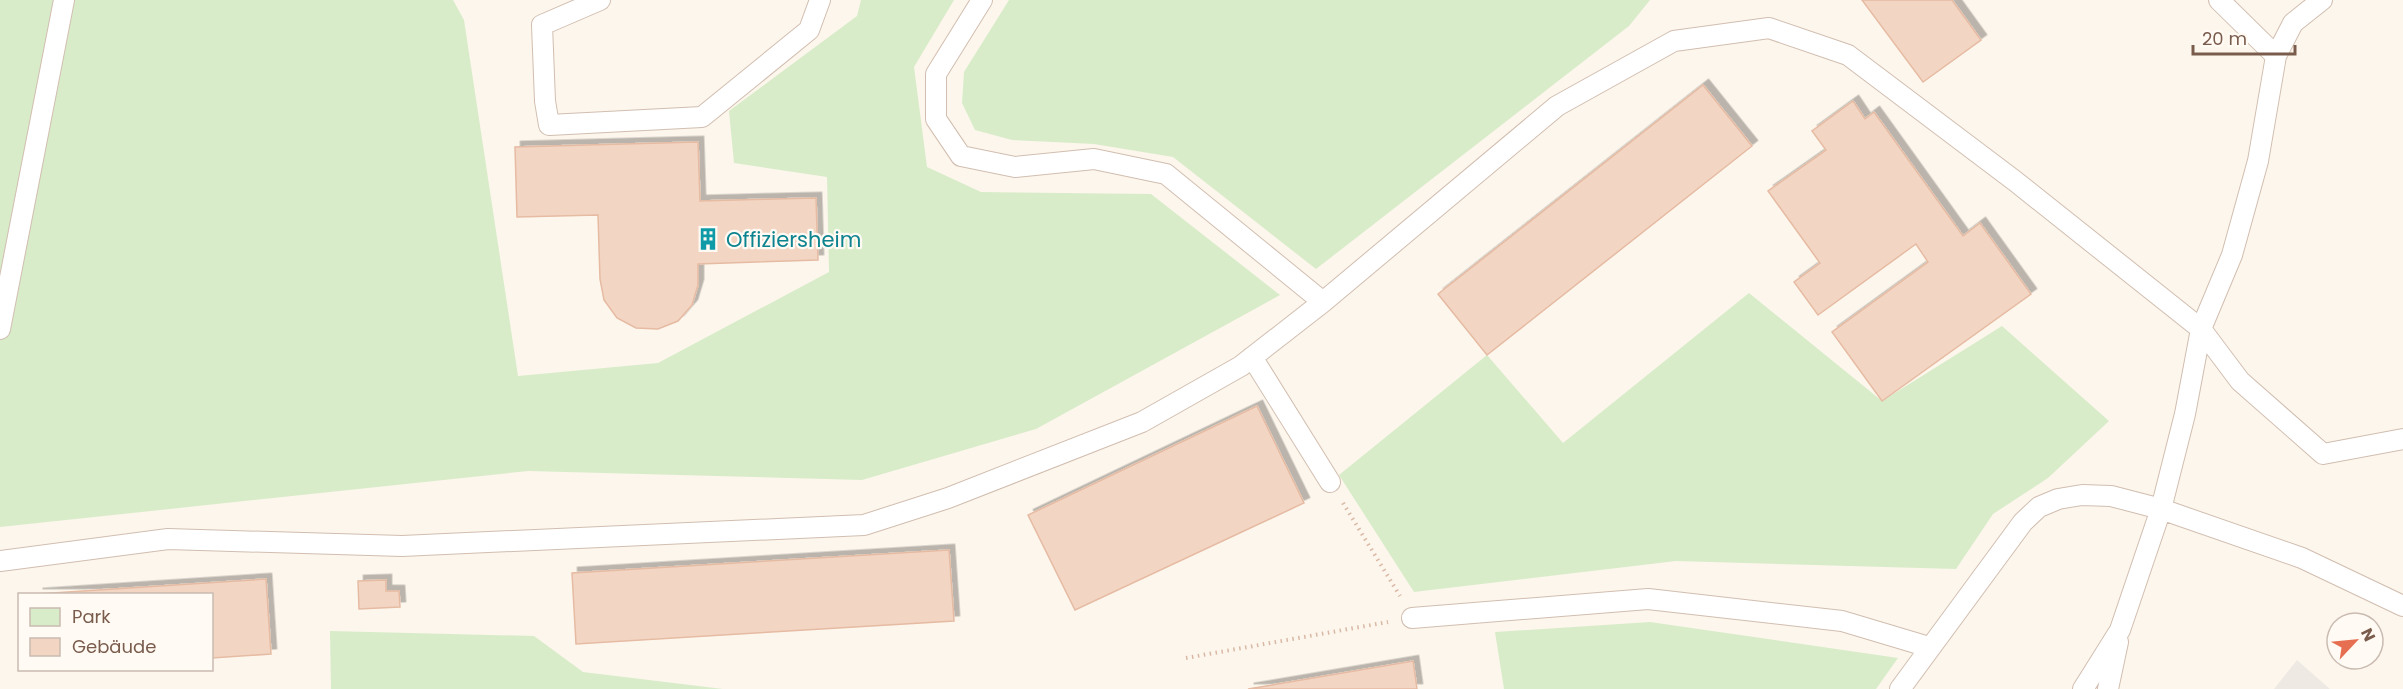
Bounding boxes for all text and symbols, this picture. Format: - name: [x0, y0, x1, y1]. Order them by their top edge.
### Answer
- scale bar: [2193, 18, 2295, 56]
- text: 20 m: [2202, 26, 2247, 51]
- place label: Offiziersheim: [726, 225, 861, 254]
- building icon: Offiziersheim: [695, 226, 721, 252]
- legend: [18, 593, 213, 671]
- text: Park: [72, 604, 111, 629]
- north arrow: [2325, 611, 2385, 671]
- text: N: [2355, 624, 2381, 645]
- text: Gebäude: [72, 634, 156, 659]

